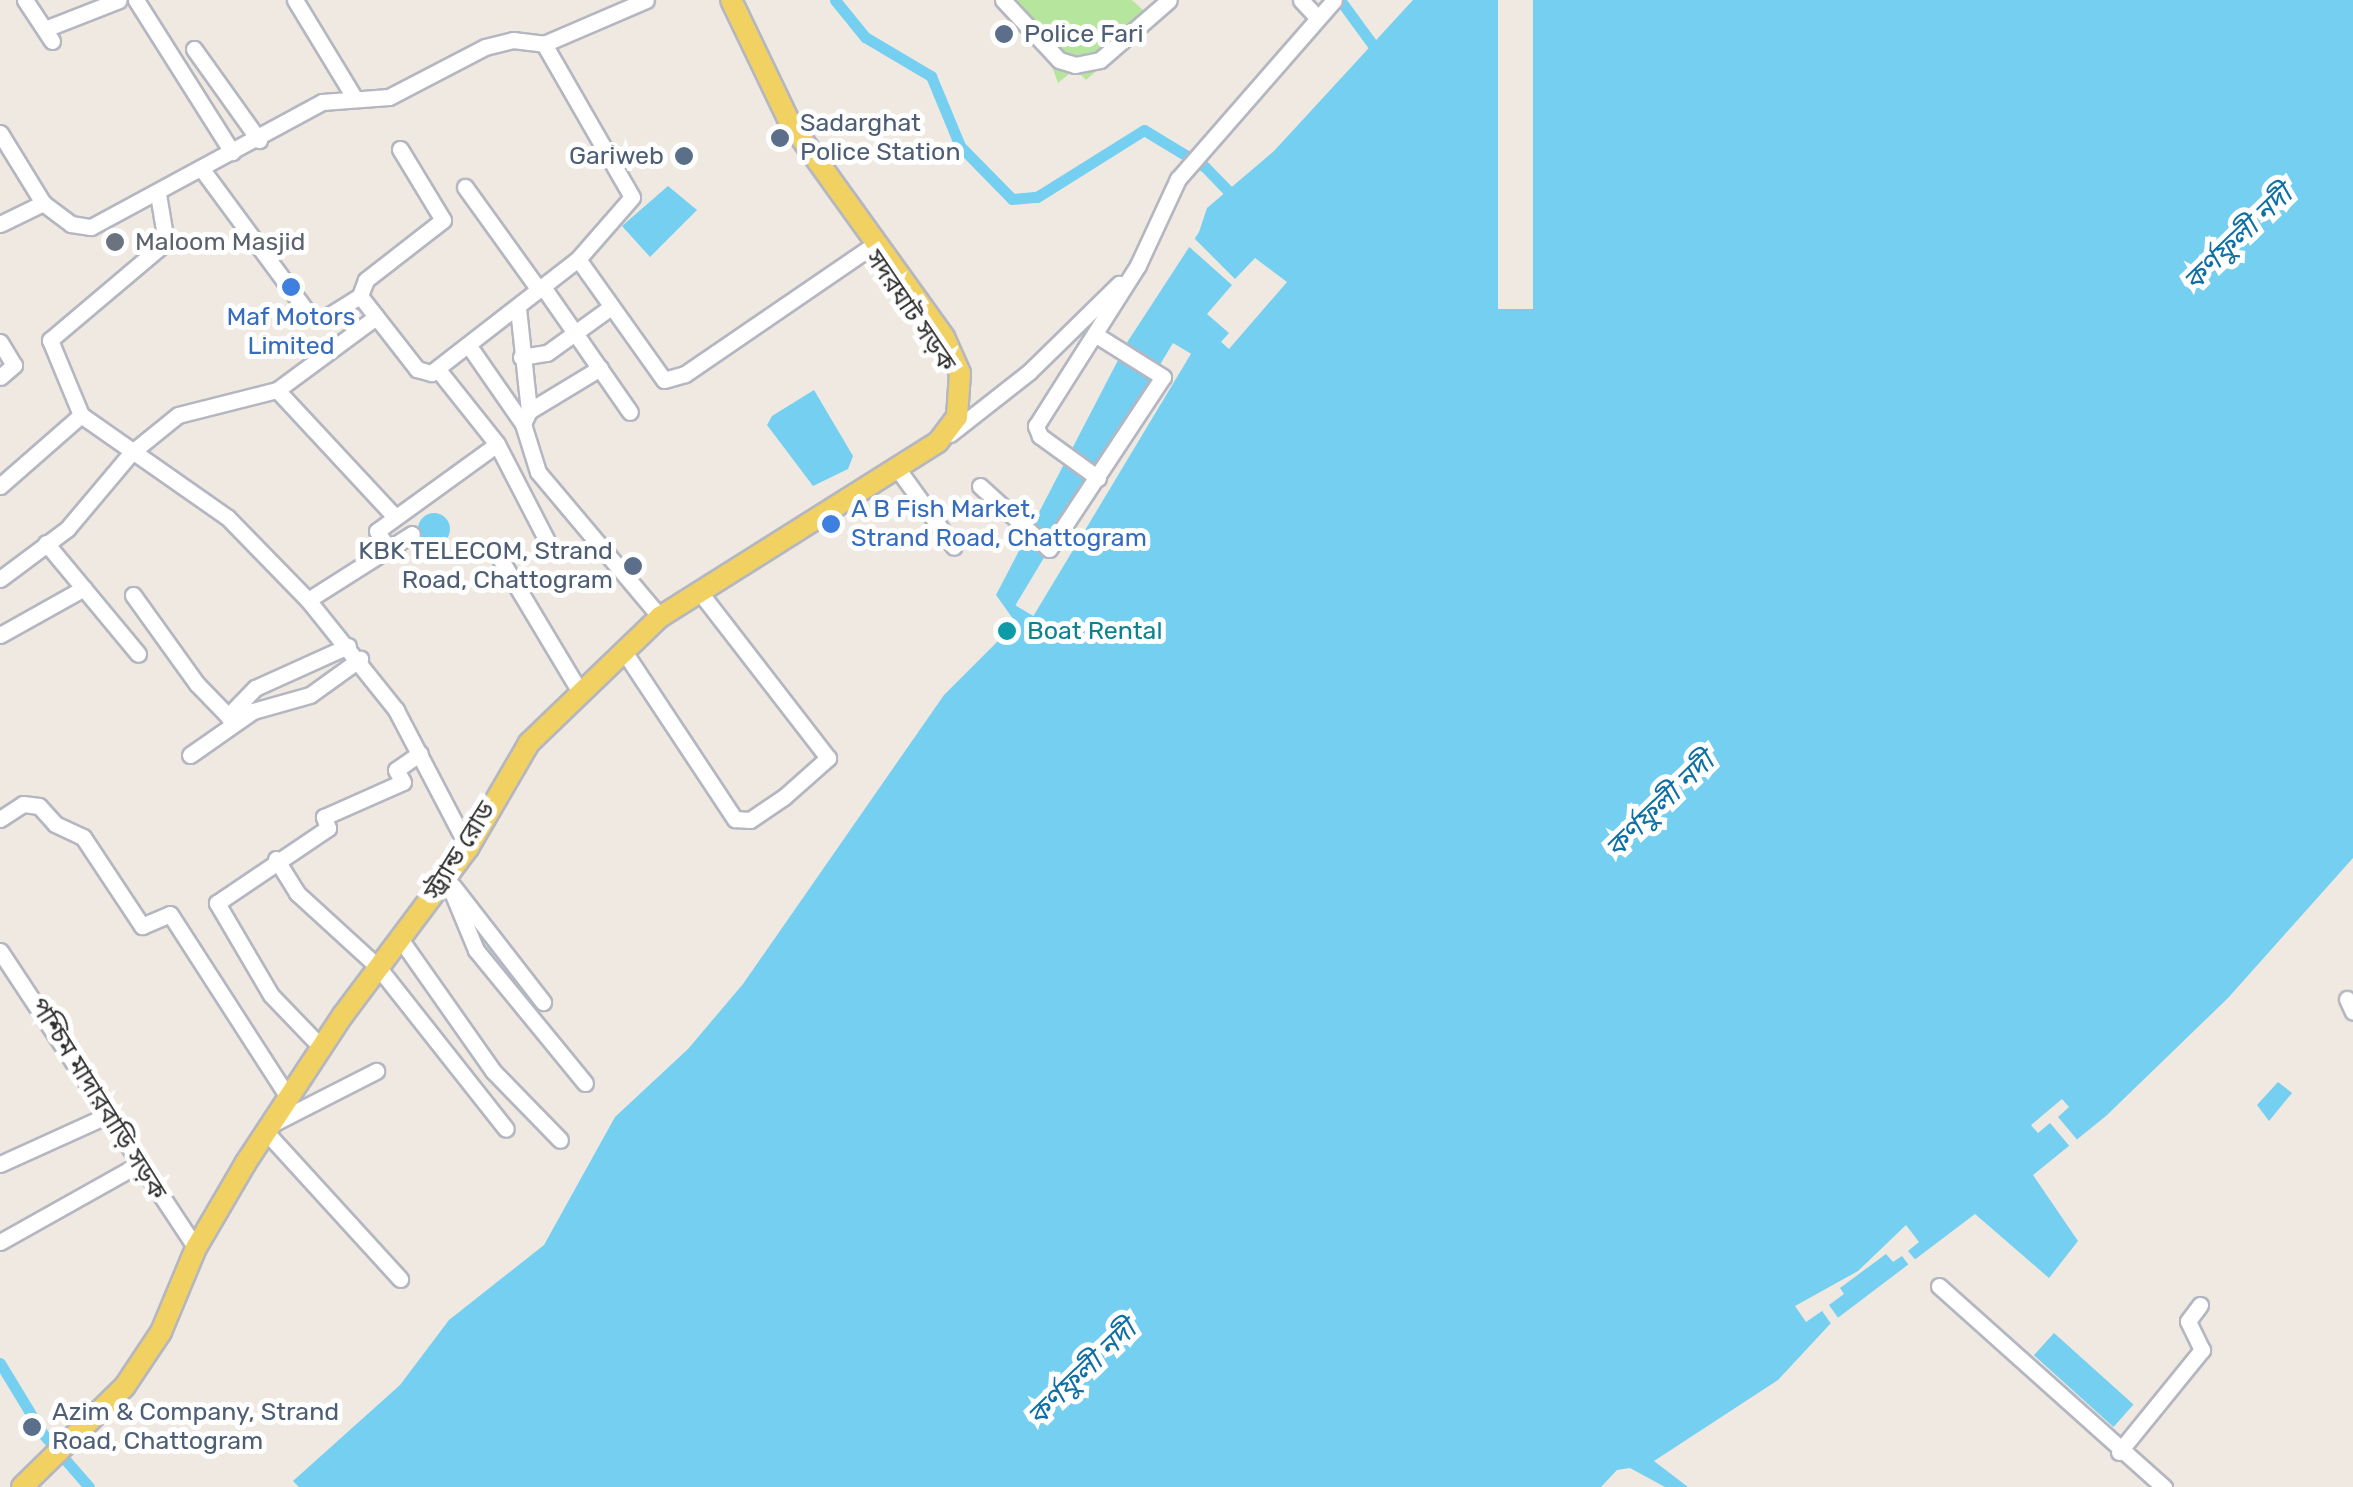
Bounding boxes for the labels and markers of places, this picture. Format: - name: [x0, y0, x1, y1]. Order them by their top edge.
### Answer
- place label: Police Fari: [1024, 19, 1144, 49]
- marker: Police Fari: [993, 23, 1015, 45]
- place label: Sadarghat Police Station: [800, 109, 961, 168]
- marker: Sadarghat Police Station: [769, 127, 791, 149]
- place label: Gariweb: [569, 141, 664, 171]
- marker: Gariweb: [673, 145, 695, 167]
- place label: Maloom Masjid: [135, 227, 305, 257]
- marker: Maloom Masjid: [104, 231, 126, 253]
- marker: Maf Motors Limited: [280, 276, 302, 298]
- place label: Maf Motors Limited: [226, 303, 356, 362]
- place label: A B Fish Market, Strand Road, Chattogram: [851, 495, 1147, 554]
- marker: A B Fish Market, Strand Road, Chattogram: [820, 513, 842, 535]
- place label: KBK TELECOM, Strand Road, Chattogram: [357, 537, 613, 596]
- marker: KBK TELECOM, Strand Road, Chattogram: [622, 555, 644, 577]
- place label: Boat Rental: [1027, 616, 1162, 646]
- marker: Boat Rental: [996, 620, 1018, 642]
- place label: Azim & Company, Strand Road, Chattogram: [52, 1398, 339, 1457]
- marker: Azim & Company, Strand Road, Chattogram: [21, 1416, 43, 1438]

